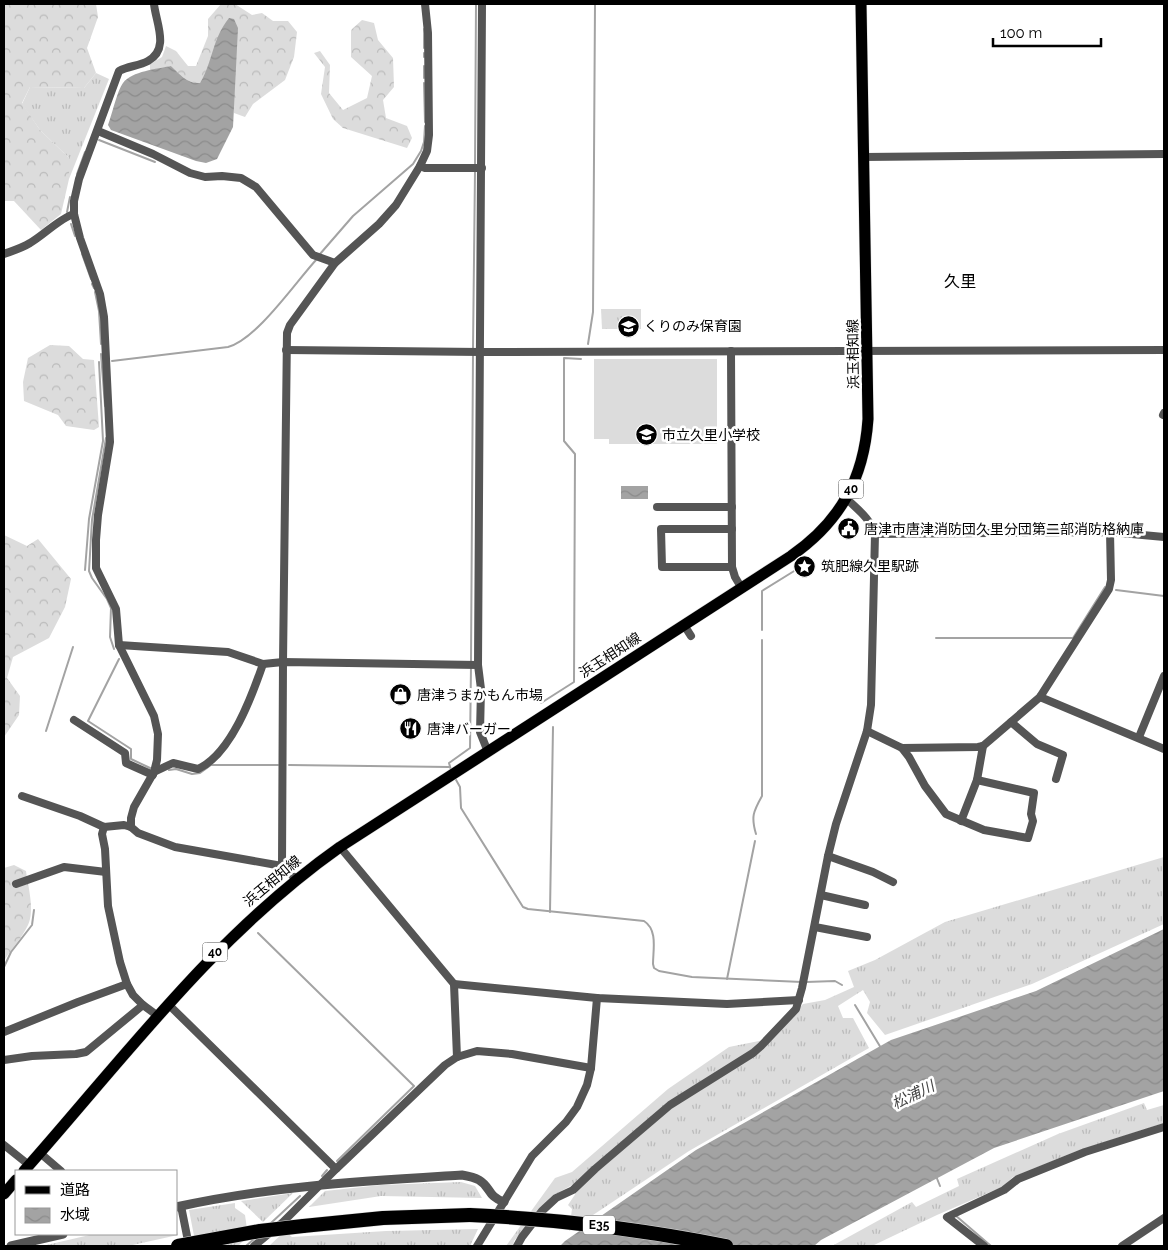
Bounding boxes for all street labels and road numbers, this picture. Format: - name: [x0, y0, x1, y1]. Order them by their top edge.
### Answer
- street label: 浜玉相知線: [844, 319, 862, 389]
- road number: 40: [838, 479, 864, 498]
- street label: 浜玉相知線: [576, 629, 644, 681]
- street label: 浜玉相知線: [240, 852, 304, 910]
- road number: 40: [202, 942, 228, 962]
- road number: E35: [583, 1216, 615, 1234]

